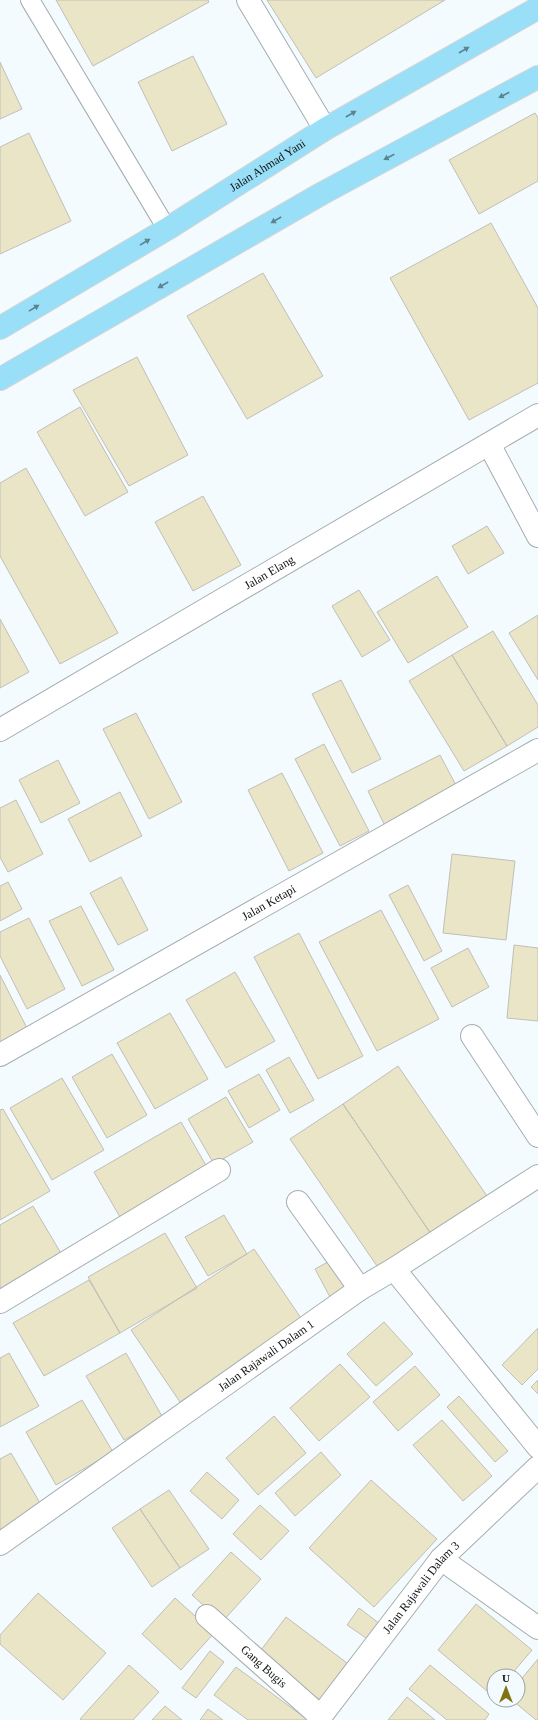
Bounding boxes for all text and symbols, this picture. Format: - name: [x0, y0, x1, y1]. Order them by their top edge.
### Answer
- one-way arrow: [458, 47, 470, 54]
- one-way arrow: [498, 92, 510, 99]
- one-way arrow: [345, 111, 357, 118]
- street label: Jalan Ahmad Yani: [227, 136, 309, 195]
- one-way arrow: [384, 154, 395, 161]
- one-way arrow: [270, 217, 282, 224]
- one-way arrow: [139, 238, 151, 245]
- one-way arrow: [157, 282, 169, 289]
- one-way arrow: [28, 305, 39, 312]
- street label: Jalan Elang: [242, 552, 297, 592]
- street label: Jalan Ketapi: [239, 881, 299, 923]
- street label: Jalan Rajawali Dalam 1: [215, 1317, 317, 1394]
- street label: Jalan Rajawali Dalam 3: [380, 1538, 462, 1636]
- street label: Gang Bugis: [238, 1642, 290, 1691]
- north arrow: [486, 1668, 526, 1708]
- text: U: [502, 1672, 510, 1684]

